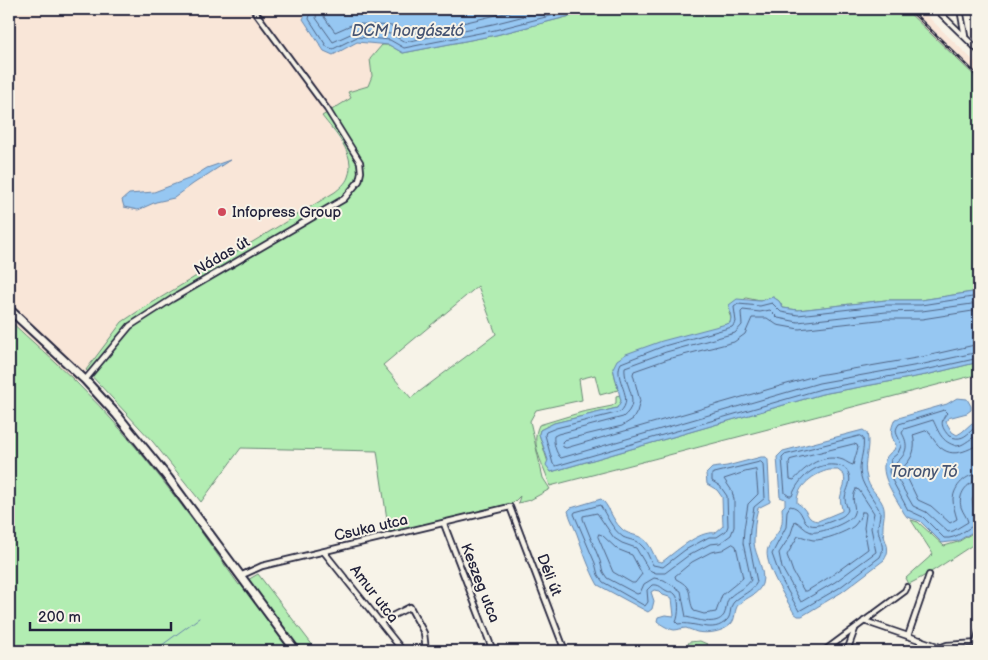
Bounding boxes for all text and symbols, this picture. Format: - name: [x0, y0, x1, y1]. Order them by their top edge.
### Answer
- water label: DCM horgásztó: [352, 22, 464, 41]
- place label: Infopress Group: [232, 203, 342, 222]
- marker: Infopress Group: [216, 206, 228, 218]
- street label: Nádas út: [191, 232, 254, 280]
- water label: Torony Tó: [890, 463, 958, 482]
- street label: Csuka utca: [332, 510, 410, 546]
- street label: Keszeg utca: [456, 541, 504, 625]
- street label: Déli út: [532, 551, 566, 599]
- street label: Amur utca: [345, 561, 403, 627]
- scale bar: [30, 600, 171, 632]
- text: 200 m: [38, 608, 81, 627]

